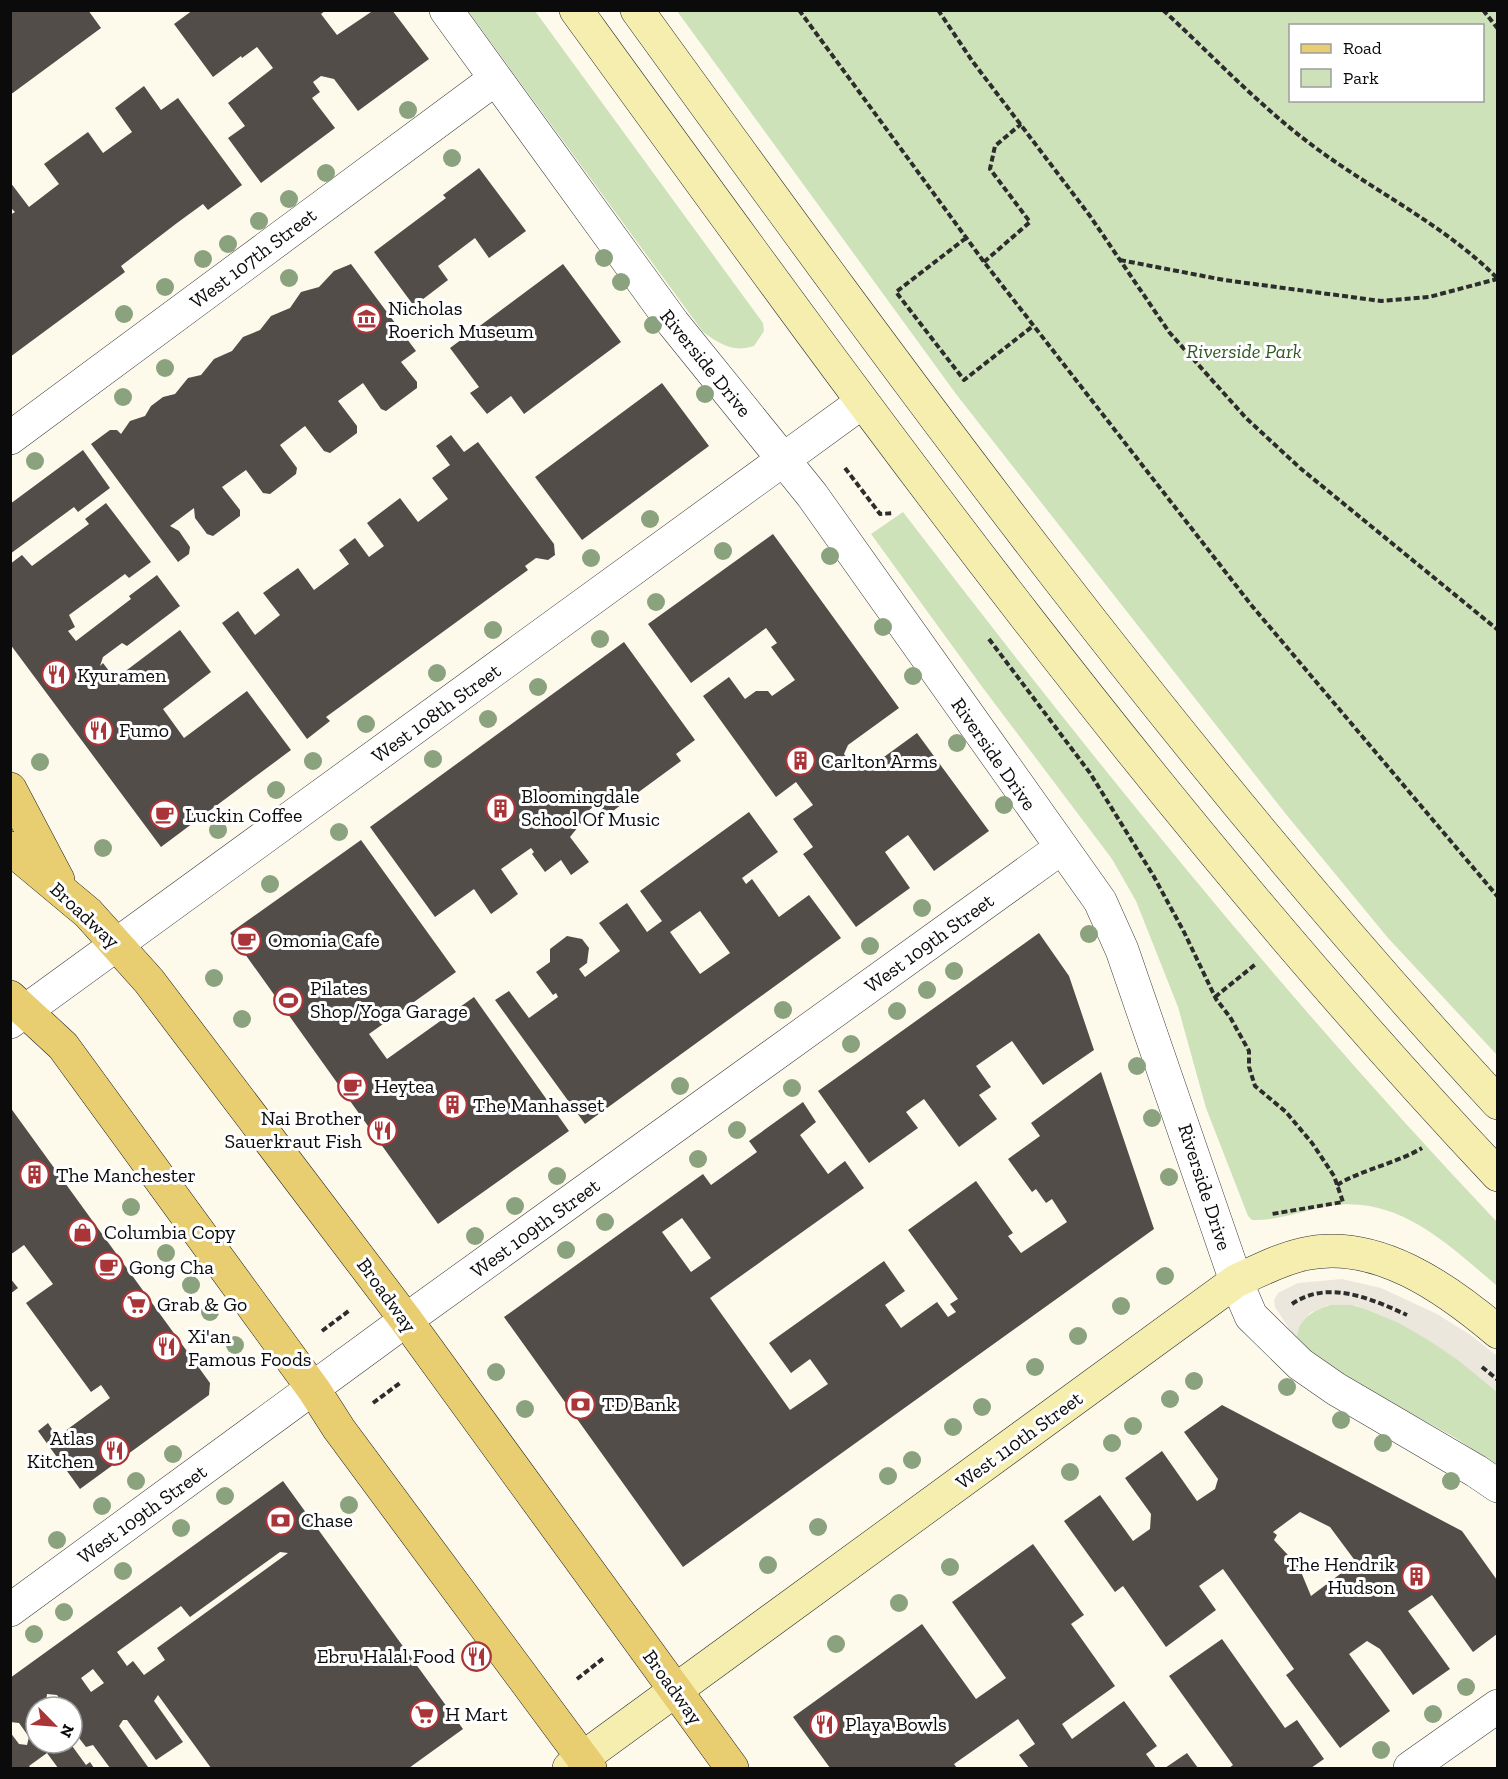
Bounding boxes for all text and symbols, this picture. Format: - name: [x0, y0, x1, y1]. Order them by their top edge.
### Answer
- legend: [1289, 24, 1484, 102]
- text: Road: [1343, 37, 1382, 59]
- text: Park: [1343, 67, 1379, 89]
- street label: West 107th Street: [185, 202, 321, 313]
- place label: Nicholas Roerich Museum: [388, 296, 534, 343]
- museum icon: Nicholas Roerich Museum: [351, 303, 383, 335]
- street label: Riverside Drive: [655, 304, 757, 422]
- park label: Riverside Park: [1186, 339, 1302, 363]
- street label: West 108th Street: [367, 658, 506, 768]
- restaurant icon: Kyuramen: [40, 659, 72, 691]
- place label: Kyuramen: [77, 663, 167, 687]
- street label: Riverside Drive: [946, 693, 1042, 815]
- restaurant icon: Fumo: [82, 714, 114, 746]
- place label: Fumo: [119, 718, 169, 742]
- building icon: Carlton Arms: [784, 745, 816, 777]
- place label: Carlton Arms: [821, 749, 938, 773]
- place label: Bloomingdale School Of Music: [521, 784, 660, 831]
- building icon: Bloomingdale School Of Music: [484, 792, 516, 824]
- cafe icon: Luckin Coffee: [148, 799, 180, 831]
- place label: Luckin Coffee: [185, 803, 302, 827]
- street label: Broadway: [45, 877, 125, 954]
- street label: West 109th Street: [860, 888, 999, 998]
- cafe icon: Omonia Cafe: [231, 924, 263, 956]
- place label: Omonia Cafe: [268, 928, 380, 952]
- place label: Pilates Shop/Yoga Garage: [310, 976, 468, 1023]
- sports icon: Pilates Shop/Yoga Garage: [273, 984, 305, 1016]
- cafe icon: Heytea: [337, 1070, 369, 1102]
- place label: Heytea: [374, 1074, 435, 1098]
- building icon: The Manhasset: [436, 1089, 468, 1121]
- place label: The Manhasset: [473, 1093, 605, 1117]
- place label: Nai Brother Sauerkraut Fish: [224, 1106, 363, 1153]
- restaurant icon: Nai Brother Sauerkraut Fish: [367, 1114, 399, 1146]
- street label: Riverside Drive: [1173, 1121, 1237, 1253]
- building icon: The Manchester: [19, 1159, 51, 1191]
- place label: The Manchester: [56, 1163, 196, 1187]
- street label: West 109th Street: [466, 1173, 605, 1283]
- shop icon: Columbia Copy: [67, 1216, 99, 1248]
- place label: Columbia Copy: [104, 1220, 236, 1244]
- cafe icon: Gong Cha: [92, 1251, 124, 1283]
- street label: Broadway: [352, 1253, 422, 1337]
- place label: Gong Cha: [129, 1255, 214, 1279]
- supermarket icon: Grab & Go: [120, 1288, 152, 1320]
- place label: Grab & Go: [157, 1292, 247, 1316]
- place label: Xi'an Famous Foods: [188, 1324, 312, 1371]
- restaurant icon: Xi'an Famous Foods: [151, 1331, 183, 1363]
- street label: West 110th Street: [951, 1386, 1087, 1494]
- bank icon: TD Bank: [565, 1388, 597, 1420]
- place label: TD Bank: [602, 1392, 677, 1416]
- place label: Atlas Kitchen: [27, 1426, 95, 1473]
- restaurant icon: Atlas Kitchen: [99, 1434, 131, 1466]
- street label: West 109th Street: [73, 1459, 212, 1569]
- bank icon: Chase: [264, 1504, 296, 1536]
- place label: Chase: [301, 1508, 353, 1532]
- place label: The Hendrik Hudson: [1287, 1552, 1396, 1599]
- building icon: The Hendrik Hudson: [1400, 1560, 1432, 1592]
- restaurant icon: Ebru Halal Food: [460, 1640, 492, 1672]
- place label: Ebru Halal Food: [317, 1644, 455, 1668]
- street label: Broadway: [638, 1645, 708, 1729]
- north arrow: [24, 1695, 84, 1755]
- supermarket icon: H Mart: [408, 1698, 440, 1730]
- place label: H Mart: [445, 1702, 508, 1726]
- restaurant icon: Playa Bowls: [808, 1708, 840, 1740]
- place label: Playa Bowls: [845, 1712, 947, 1736]
- text: N: [56, 1722, 78, 1741]

